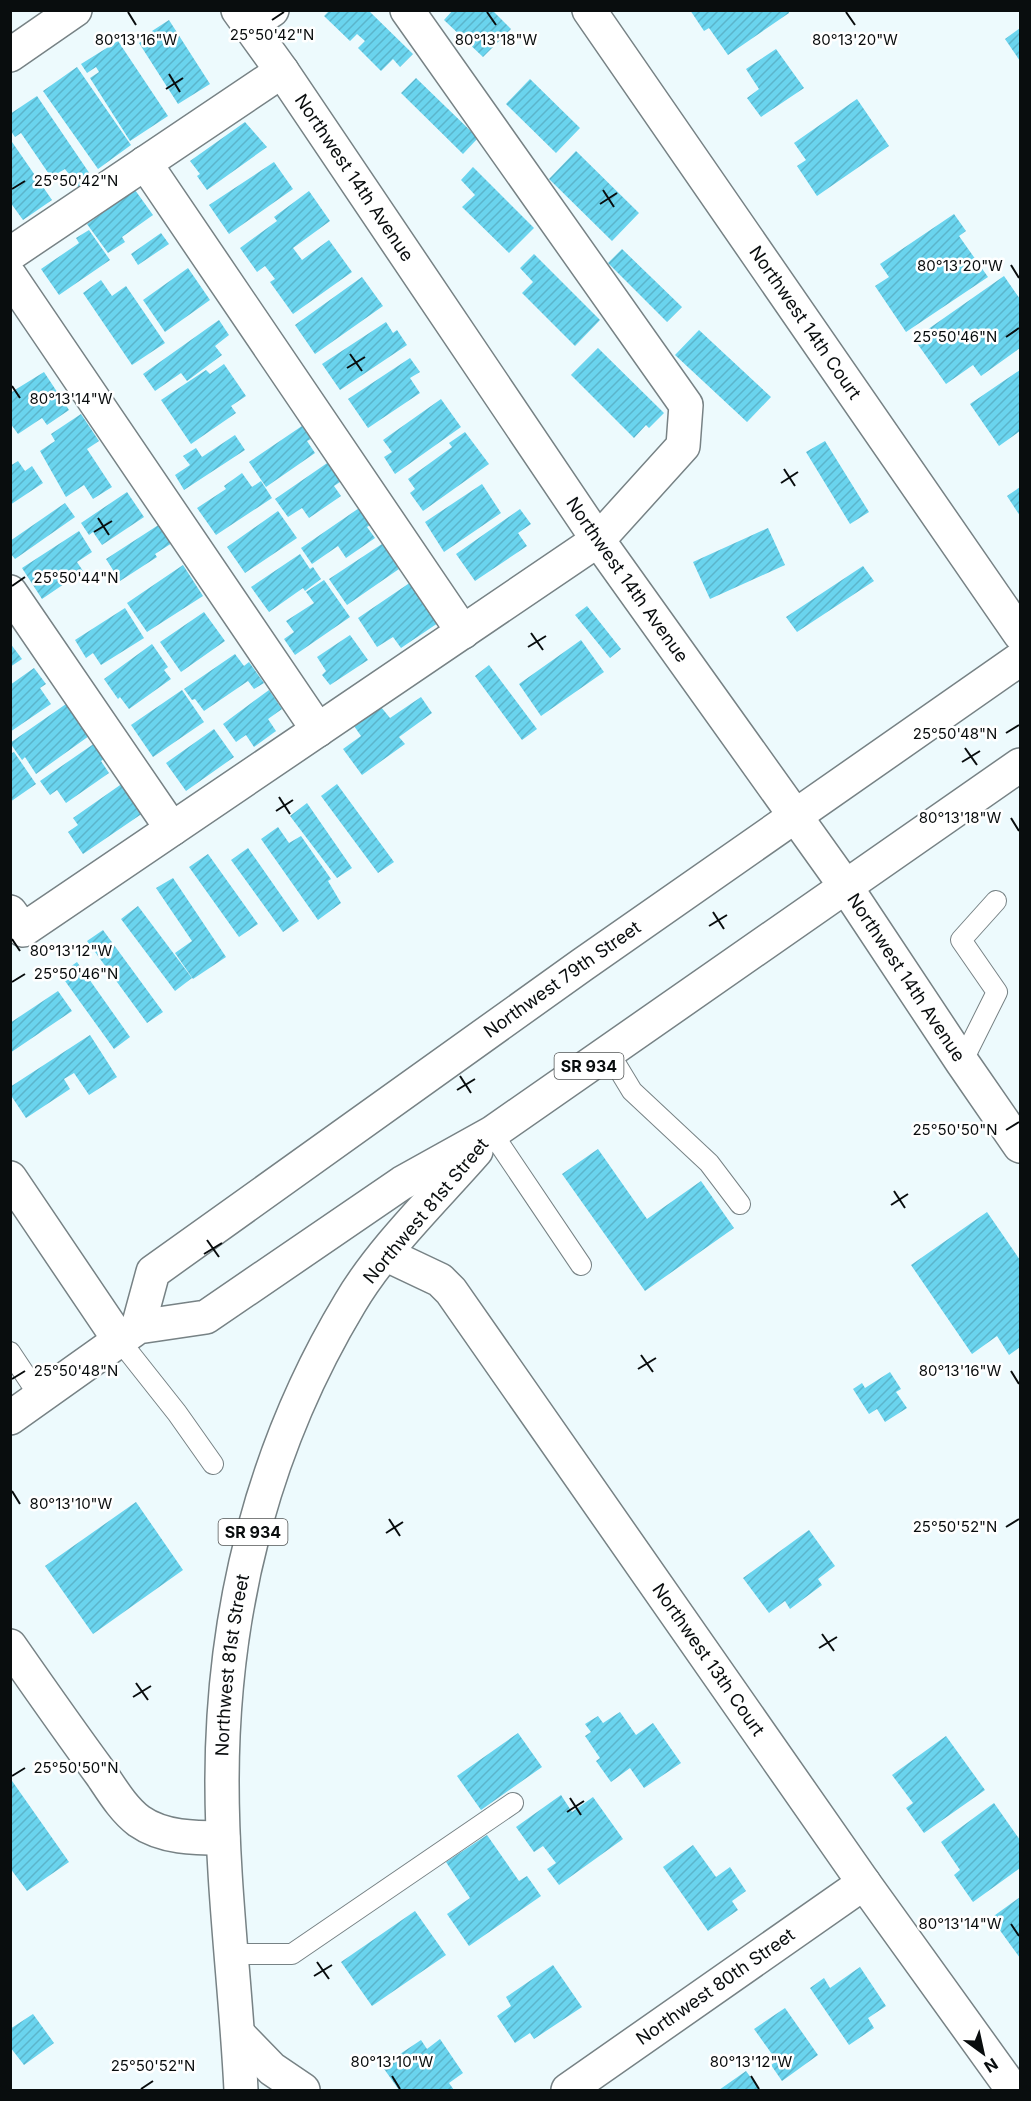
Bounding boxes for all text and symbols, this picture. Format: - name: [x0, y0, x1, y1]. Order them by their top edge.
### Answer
- text: 25°50'42"N: [230, 25, 314, 44]
- text: 80°13'16"W: [95, 30, 178, 49]
- text: 80°13'18"W: [455, 30, 538, 49]
- text: 80°13'20"W: [812, 30, 898, 49]
- street label: Northwest 14th Avenue: [291, 90, 418, 265]
- text: 25°50'42"N: [34, 171, 118, 190]
- street label: Northwest 14th Court: [745, 242, 866, 403]
- text: 80°13'20"W: [917, 256, 1003, 275]
- text: 25°50'46"N: [913, 327, 997, 346]
- text: 80°13'14"W: [30, 389, 113, 408]
- street label: Northwest 14th Avenue: [562, 493, 693, 666]
- text: 25°50'44"N: [34, 568, 118, 587]
- text: 25°50'48"N: [913, 724, 997, 743]
- text: 80°13'18"W: [919, 808, 1002, 827]
- street label: Northwest 14th Avenue: [843, 889, 970, 1065]
- street label: Northwest 79th Street: [480, 916, 644, 1042]
- text: 80°13'12"W: [30, 941, 112, 960]
- text: 25°50'46"N: [34, 964, 118, 983]
- road number: SR 934: [554, 1053, 624, 1079]
- text: 25°50'50"N: [912, 1120, 998, 1139]
- street label: Northwest 81st Street: [359, 1134, 493, 1288]
- text: 25°50'48"N: [34, 1361, 118, 1380]
- text: 80°13'16"W: [919, 1361, 1002, 1380]
- text: 80°13'10"W: [30, 1494, 113, 1513]
- text: 25°50'52"N: [913, 1517, 997, 1536]
- road number: SR 934: [218, 1519, 288, 1545]
- street label: Northwest 81st Street: [211, 1572, 253, 1757]
- street label: Northwest 13th Court: [648, 1579, 769, 1740]
- text: 25°50'50"N: [33, 1758, 119, 1777]
- text: 80°13'14"W: [919, 1914, 1002, 1933]
- street label: Northwest 80th Street: [632, 1924, 799, 2049]
- north arrow: [953, 2023, 1013, 2083]
- text: 80°13'10"W: [351, 2052, 434, 2071]
- text: 80°13'12"W: [710, 2052, 792, 2071]
- text: N: [981, 2054, 1002, 2077]
- text: 25°50'52"N: [111, 2056, 195, 2075]

